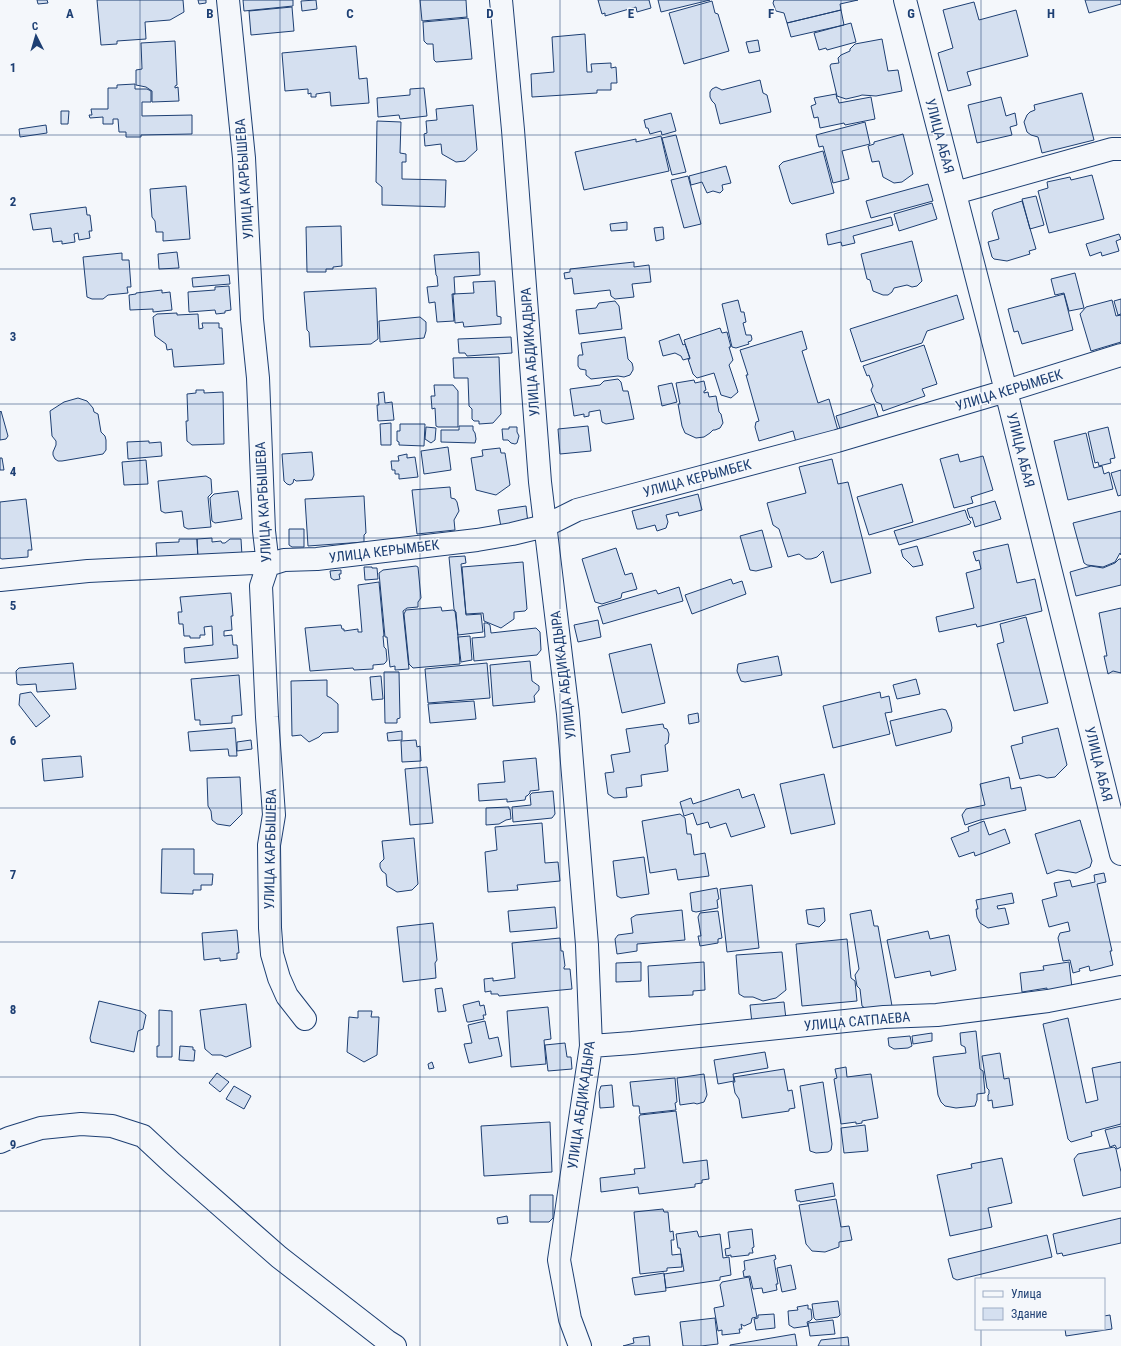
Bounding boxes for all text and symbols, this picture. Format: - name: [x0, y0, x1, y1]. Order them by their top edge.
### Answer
- text: A: [66, 6, 74, 21]
- text: B: [206, 6, 214, 21]
- text: C: [346, 6, 354, 21]
- text: D: [486, 6, 494, 21]
- text: E: [628, 6, 635, 21]
- text: F: [768, 6, 774, 21]
- text: G: [907, 6, 915, 21]
- text: H: [1047, 6, 1055, 21]
- north arrow: [16, 16, 56, 56]
- text: С: [31, 20, 39, 33]
- text: 1: [10, 60, 16, 75]
- street label: УЛИЦА АБАЯ: [922, 97, 958, 175]
- street label: УЛИЦА КАРБЫШЕВА: [232, 118, 256, 240]
- text: 2: [10, 194, 17, 209]
- street label: УЛИЦА АБДИКАДЫРА: [518, 287, 542, 417]
- text: 3: [10, 329, 16, 344]
- street label: УЛИЦА КЕРЫМБЕК: [953, 366, 1065, 414]
- street label: УЛИЦА АБАЯ: [1004, 411, 1038, 489]
- street label: УЛИЦА КАРБЫШЕВА: [252, 441, 274, 563]
- street label: УЛИЦА КЕРЫМБЕК: [641, 456, 753, 500]
- text: 4: [10, 464, 17, 479]
- street label: УЛИЦА КЕРЫМБЕК: [328, 536, 440, 566]
- text: 5: [10, 598, 17, 613]
- street label: УЛИЦА АБДИКАДЫРА: [547, 610, 579, 740]
- street label: УЛИЦА АБАЯ: [1082, 725, 1116, 803]
- text: 6: [10, 733, 17, 748]
- street label: УЛИЦА КАРБЫШЕВА: [261, 788, 279, 910]
- text: 7: [10, 867, 17, 882]
- text: 8: [10, 1002, 16, 1017]
- street label: УЛИЦА САТПАЕВА: [803, 1008, 911, 1034]
- street label: УЛИЦА АБДИКАДЫРА: [564, 1040, 598, 1170]
- text: 9: [10, 1137, 16, 1152]
- legend: [975, 1278, 1105, 1330]
- text: Улица: [1011, 1287, 1042, 1301]
- text: Здание: [1011, 1307, 1048, 1321]

